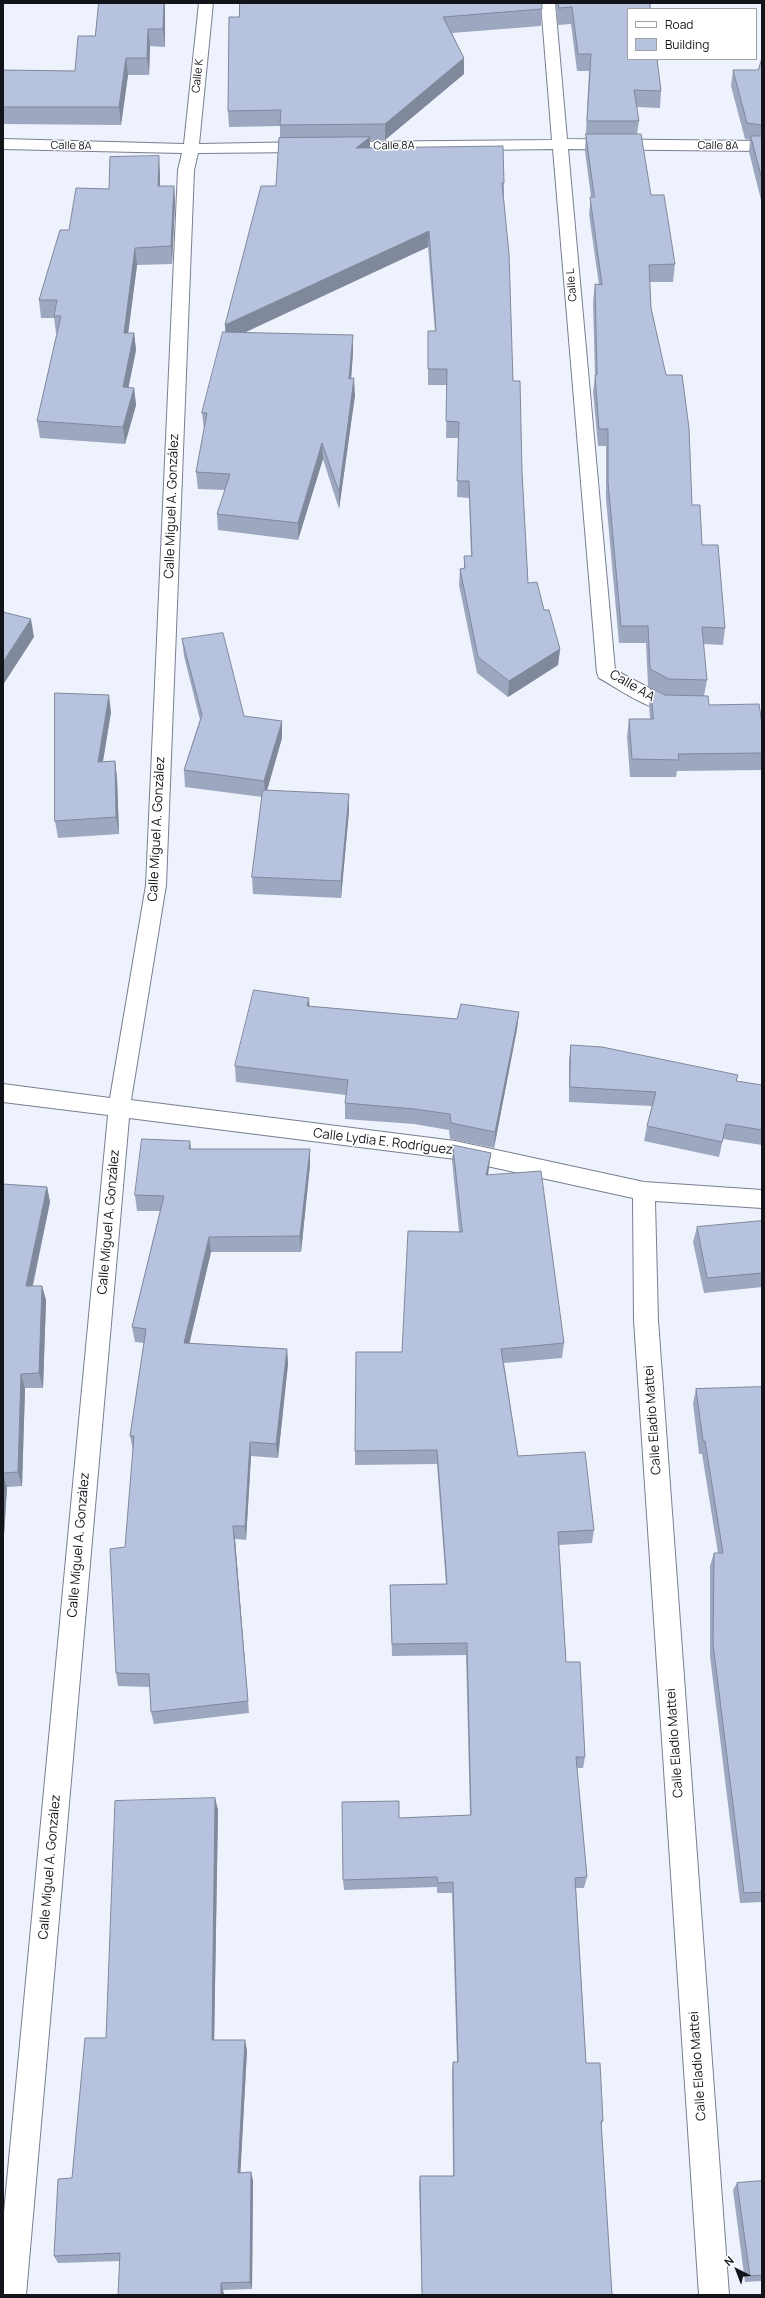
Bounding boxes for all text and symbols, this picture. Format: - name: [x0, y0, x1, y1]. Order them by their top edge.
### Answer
- legend: [627, 8, 757, 60]
- text: Road: [665, 16, 693, 33]
- text: Building: [665, 36, 709, 53]
- street label: Calle K: [190, 58, 206, 94]
- street label: Calle 8A: [50, 139, 92, 153]
- street label: Calle 8A: [373, 139, 415, 153]
- street label: Calle 8A: [697, 139, 739, 153]
- street label: Calle L: [564, 268, 580, 302]
- street label: Calle Miguel A. González: [162, 433, 182, 579]
- street label: Calle AA: [607, 667, 657, 705]
- street label: Calle Miguel A. González: [145, 756, 169, 902]
- street label: Calle Lydia E. Rodríguez: [312, 1126, 454, 1158]
- street label: Calle Miguel A. González: [95, 1149, 123, 1295]
- street label: Calle Eladio Mattei: [641, 1365, 665, 1475]
- street label: Calle Miguel A. González: [65, 1472, 93, 1618]
- street label: Calle Eladio Mattei: [663, 1688, 687, 1798]
- street label: Calle Miguel A. González: [36, 1794, 64, 1940]
- street label: Calle Eladio Mattei: [686, 2011, 710, 2121]
- north arrow: [717, 2250, 757, 2290]
- text: N: [721, 2252, 737, 2269]

